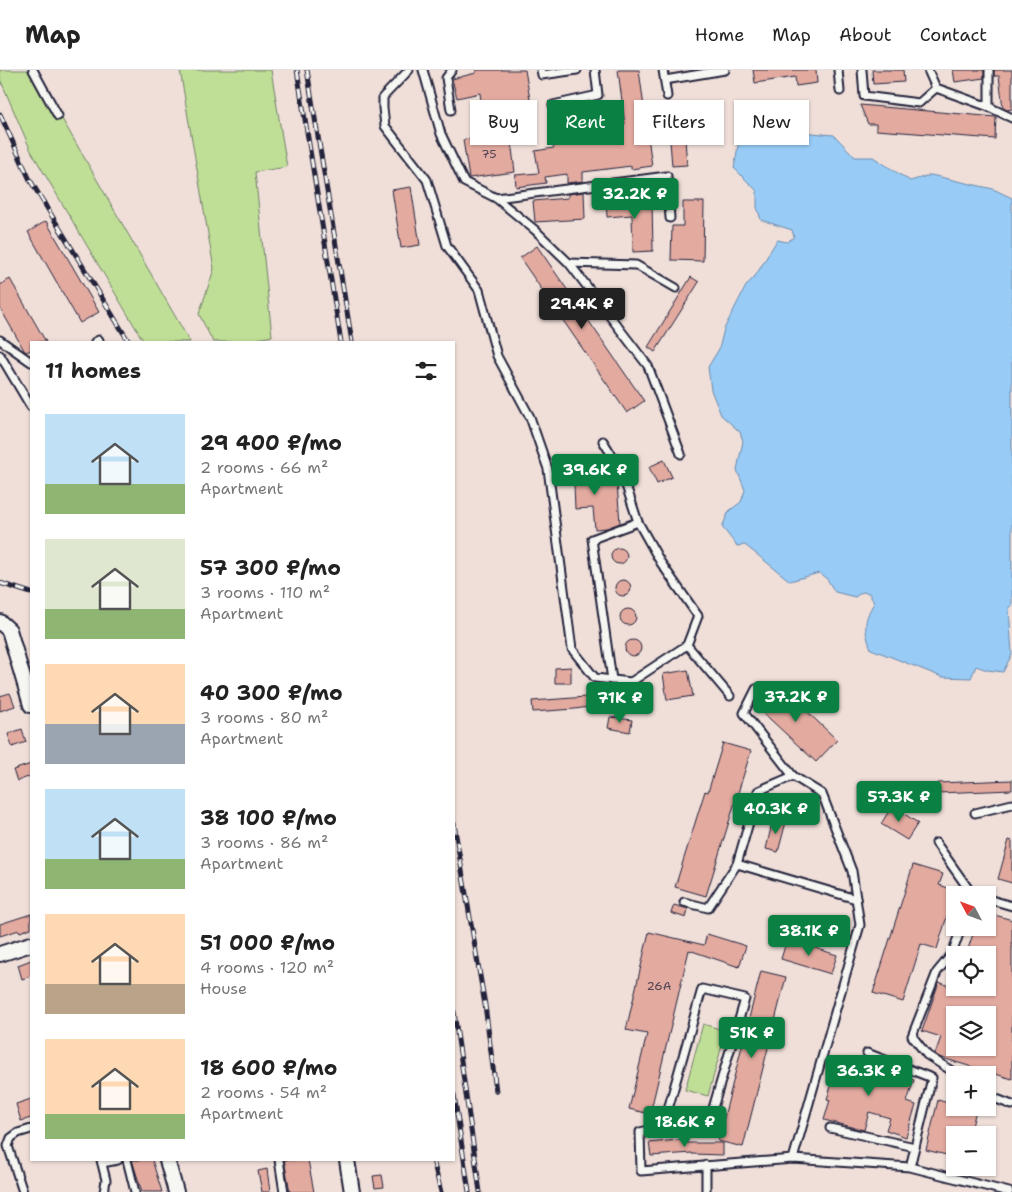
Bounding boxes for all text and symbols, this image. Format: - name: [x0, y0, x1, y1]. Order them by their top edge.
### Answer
- text: Map: [25, 19, 81, 51]
- text: Home: [695, 23, 744, 47]
- text: Map: [772, 23, 811, 47]
- text: About: [839, 23, 892, 47]
- text: Contact: [920, 23, 987, 47]
- chip: Buy: [470, 100, 537, 145]
- chip: Rent: [547, 100, 624, 145]
- chip: Filters: [634, 100, 724, 145]
- chip: New: [734, 100, 809, 145]
- house number: 75: [481, 146, 497, 162]
- pin: 32.2K ₽: [589, 178, 681, 220]
- text: 32.2K ₽: [603, 183, 667, 204]
- pin: 29.4K ₽: [536, 288, 628, 330]
- text: 29.4K ₽: [550, 293, 614, 314]
- text: 11 homes: [45, 357, 141, 385]
- icon: filters: [412, 357, 440, 385]
- text: 29 400 ₽/mo: [200, 429, 342, 457]
- icon: home: [85, 434, 145, 494]
- pin: 39.6K ₽: [549, 454, 641, 496]
- text: 2 rooms · 66 m²: [200, 457, 328, 478]
- text: 39.6K ₽: [563, 459, 627, 480]
- text: Apartment: [200, 478, 283, 499]
- text: 57 300 ₽/mo: [200, 554, 341, 582]
- icon: home: [85, 559, 145, 619]
- text: 3 rooms · 110 m²: [200, 582, 330, 603]
- text: Apartment: [200, 603, 283, 624]
- text: 40 300 ₽/mo: [200, 679, 343, 707]
- pin: 37.2K ₽: [750, 680, 842, 723]
- pin: 71K ₽: [585, 682, 655, 724]
- icon: home: [85, 684, 145, 744]
- text: 37.2K ₽: [764, 686, 828, 707]
- text: 71K ₽: [597, 687, 643, 708]
- text: 3 rooms · 80 m²: [200, 707, 328, 728]
- text: Apartment: [200, 728, 283, 749]
- pin: 57.3K ₽: [853, 780, 945, 823]
- text: 57.3K ₽: [868, 786, 930, 807]
- pin: 40.3K ₽: [730, 792, 822, 835]
- text: 40.3K ₽: [744, 798, 808, 819]
- text: 38 100 ₽/mo: [200, 804, 337, 832]
- icon: home: [85, 809, 145, 869]
- text: 3 rooms · 86 m²: [200, 832, 328, 853]
- text: Apartment: [200, 853, 283, 874]
- north arrow: [946, 886, 996, 936]
- map controls: [946, 886, 996, 1176]
- pin: 38.1K ₽: [763, 914, 855, 957]
- text: 38.1K ₽: [779, 920, 839, 941]
- text: 51 000 ₽/mo: [200, 929, 335, 957]
- icon: home: [85, 934, 145, 994]
- button: locate: [946, 946, 996, 996]
- text: 4 rooms · 120 m²: [200, 957, 334, 978]
- text: House: [200, 978, 247, 999]
- house number: 26А: [647, 978, 672, 994]
- button: layers: [946, 1006, 996, 1056]
- pin: 51K ₽: [717, 1016, 787, 1059]
- text: 51K ₽: [730, 1022, 774, 1043]
- text: 18 600 ₽/mo: [200, 1054, 337, 1082]
- pin: 36.3K ₽: [823, 1054, 915, 1097]
- icon: home: [85, 1059, 145, 1119]
- text: 36.3K ₽: [836, 1060, 902, 1081]
- button: +: [946, 1066, 996, 1116]
- text: 2 rooms · 54 m²: [200, 1082, 327, 1103]
- text: Apartment: [200, 1103, 283, 1124]
- pin: 18.6K ₽: [639, 1106, 731, 1148]
- text: 18.6K ₽: [654, 1111, 716, 1132]
- button: −: [946, 1126, 996, 1176]

